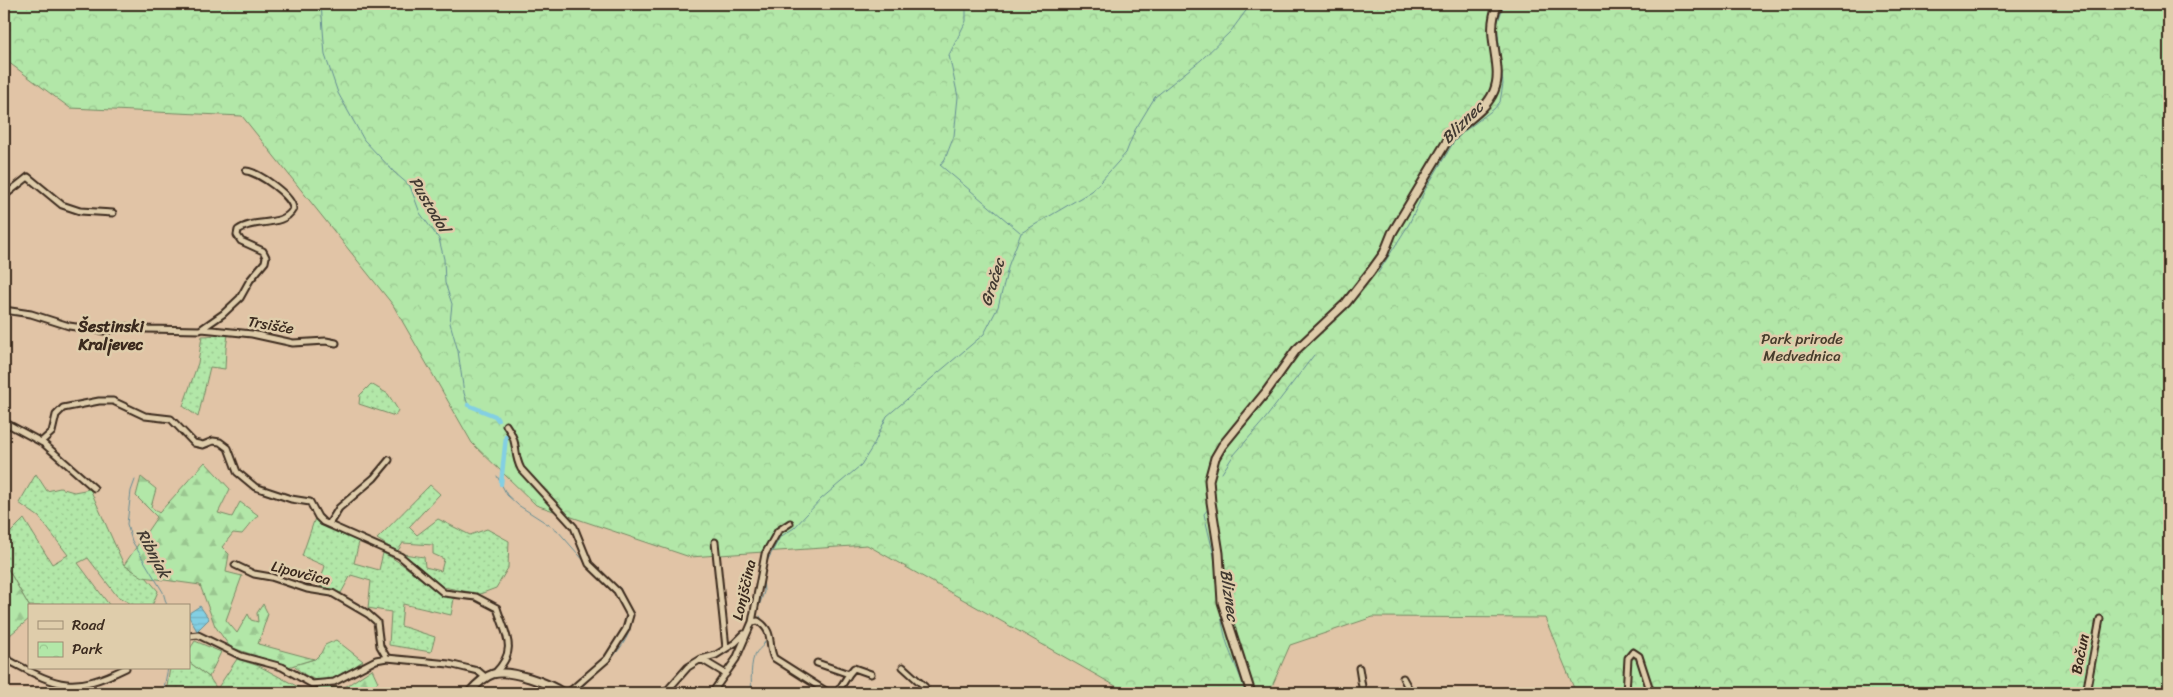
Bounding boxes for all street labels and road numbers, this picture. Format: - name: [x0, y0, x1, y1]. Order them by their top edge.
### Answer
- street label: Trsišče: [246, 308, 296, 342]
- street label: Lipovčica: [269, 553, 334, 593]
- street label: Lonjščina: [724, 557, 764, 623]
- street label: Bačun: [2063, 632, 2097, 676]

